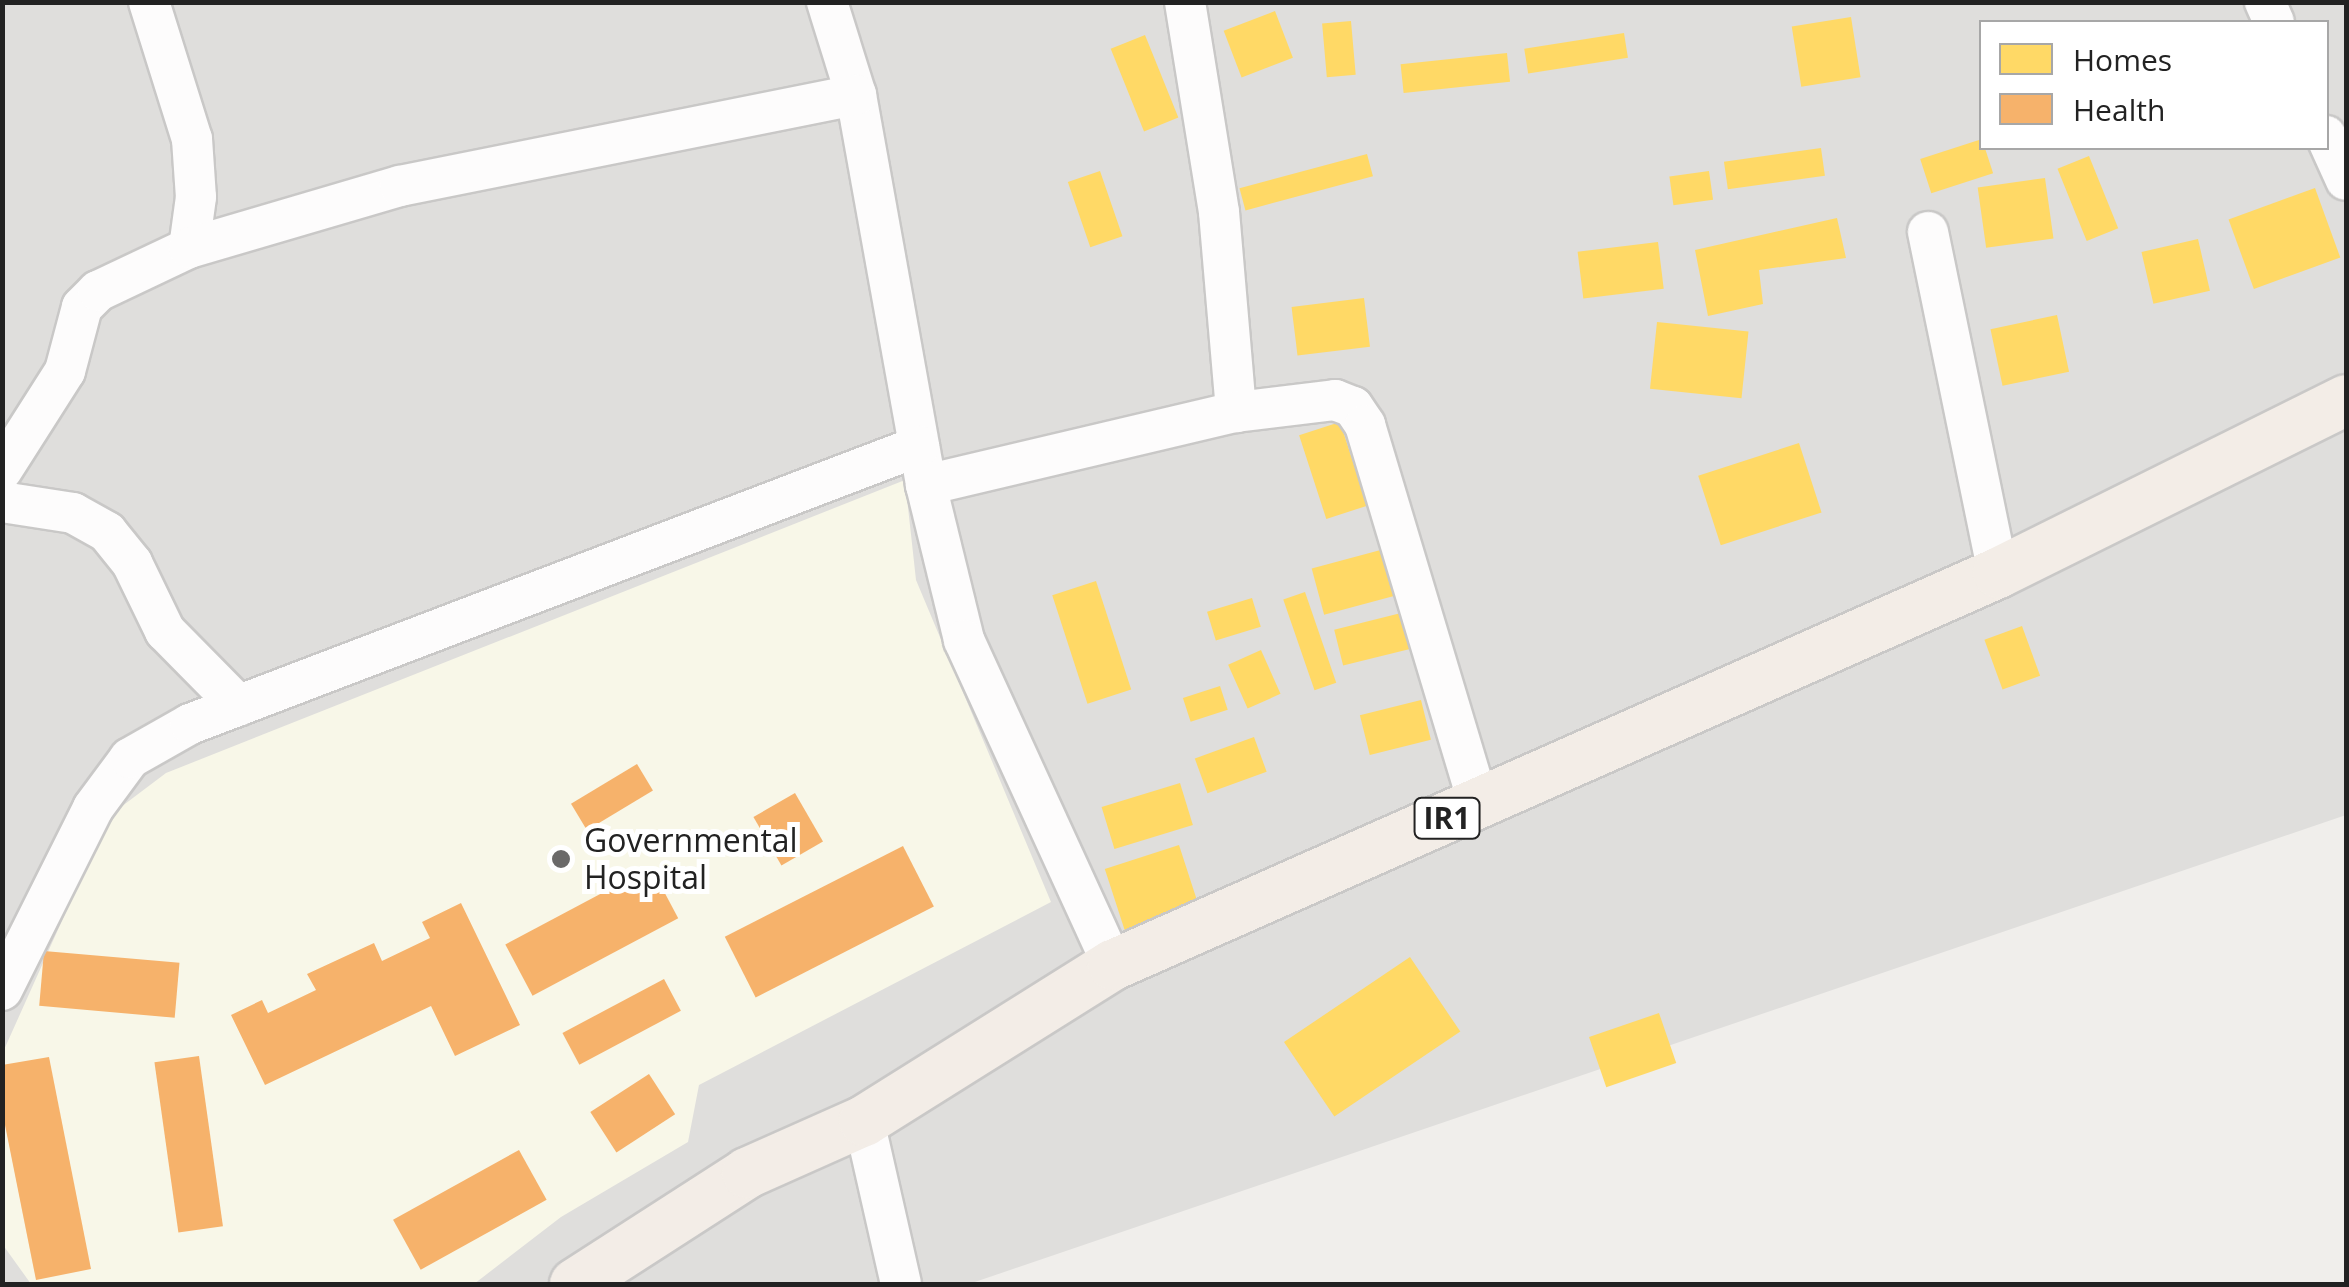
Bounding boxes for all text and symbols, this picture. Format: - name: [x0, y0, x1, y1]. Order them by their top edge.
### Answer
- legend: [1979, 20, 2329, 150]
- text: Homes: [2073, 39, 2172, 80]
- text: Health: [2073, 89, 2165, 130]
- road number: IR1: [1412, 793, 1482, 843]
- place label: Governmental Hospital: [584, 822, 798, 897]
- marker: Governmental Hospital: [548, 846, 574, 872]

